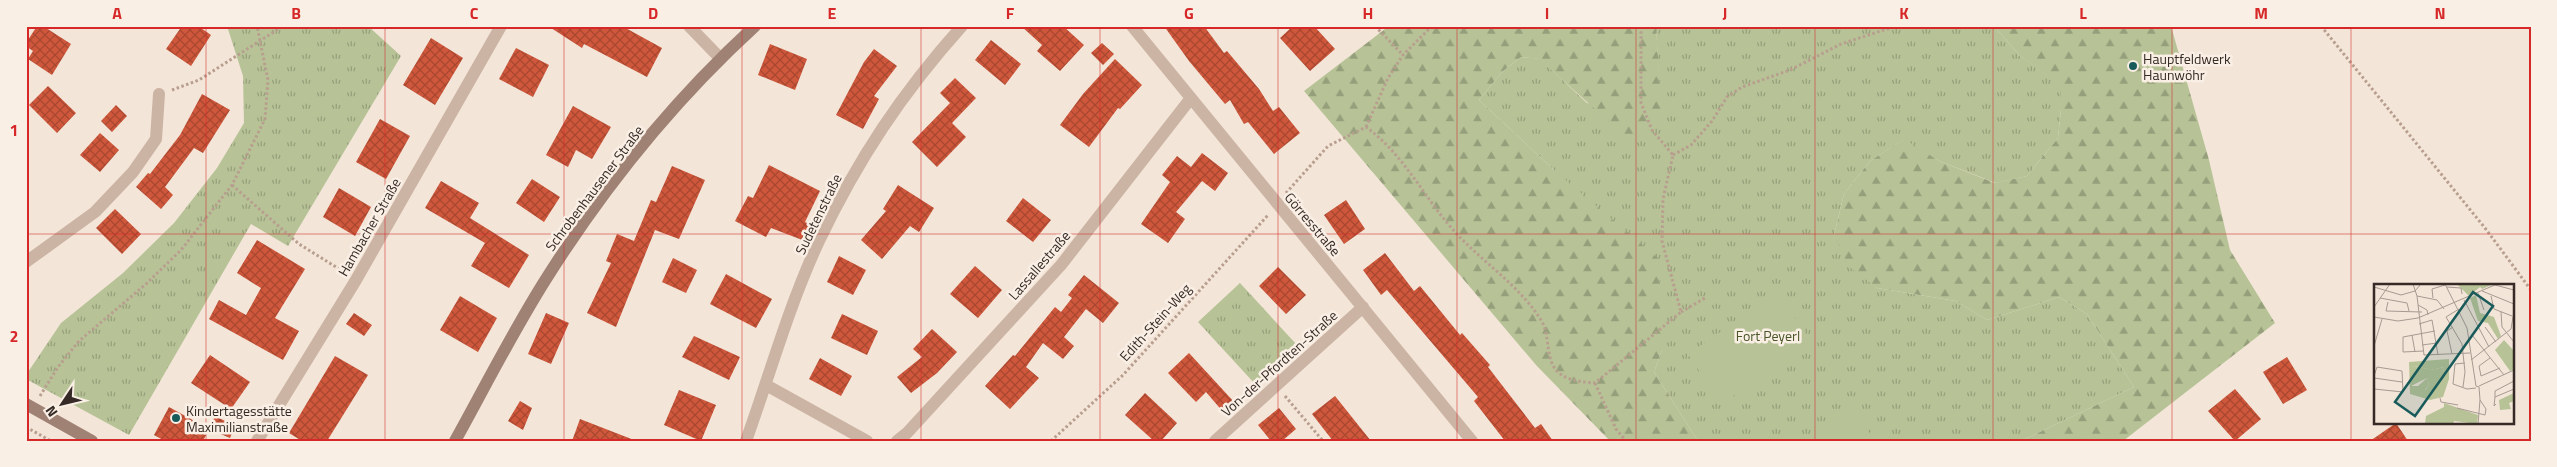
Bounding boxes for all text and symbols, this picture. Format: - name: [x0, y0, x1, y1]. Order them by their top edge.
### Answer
- text: A: [112, 1, 122, 25]
- text: B: [291, 1, 301, 25]
- text: C: [470, 1, 479, 25]
- text: D: [648, 1, 658, 25]
- text: E: [828, 1, 837, 25]
- text: F: [1006, 1, 1015, 25]
- text: G: [1184, 1, 1194, 25]
- text: H: [1363, 1, 1373, 25]
- text: I: [1545, 1, 1549, 25]
- text: J: [1723, 1, 1727, 25]
- text: K: [1899, 1, 1909, 25]
- text: L: [2079, 1, 2087, 25]
- text: M: [2254, 1, 2268, 25]
- text: N: [2434, 1, 2446, 25]
- place label: Hauptfeldwerk Haunwöhr: [2143, 48, 2231, 85]
- marker: Hauptfeldwerk Haunwöhr: [2127, 60, 2139, 72]
- text: 1: [10, 118, 18, 142]
- street label: Schrobenhausener Straße: [540, 121, 648, 255]
- street label: Sudetenstraße: [789, 170, 847, 258]
- street label: Hambacher Straße: [332, 174, 406, 280]
- street label: Görresstraße: [1280, 188, 1346, 260]
- street label: Lassallestraße: [1003, 226, 1075, 304]
- street label: Edith-Stein-Weg: [1114, 278, 1196, 366]
- inset map: [2374, 284, 2514, 424]
- street label: Von-der-Pfordten-Straße: [1216, 305, 1342, 421]
- text: 2: [10, 324, 18, 348]
- park label: Fort Peyerl: [1736, 325, 1800, 346]
- north arrow: [38, 380, 88, 430]
- place label: Kindertagesstätte Maximilianstraße: [186, 400, 292, 437]
- text: N: [40, 402, 62, 422]
- marker: Kindertagesstätte Maximilianstraße: [170, 412, 182, 424]

